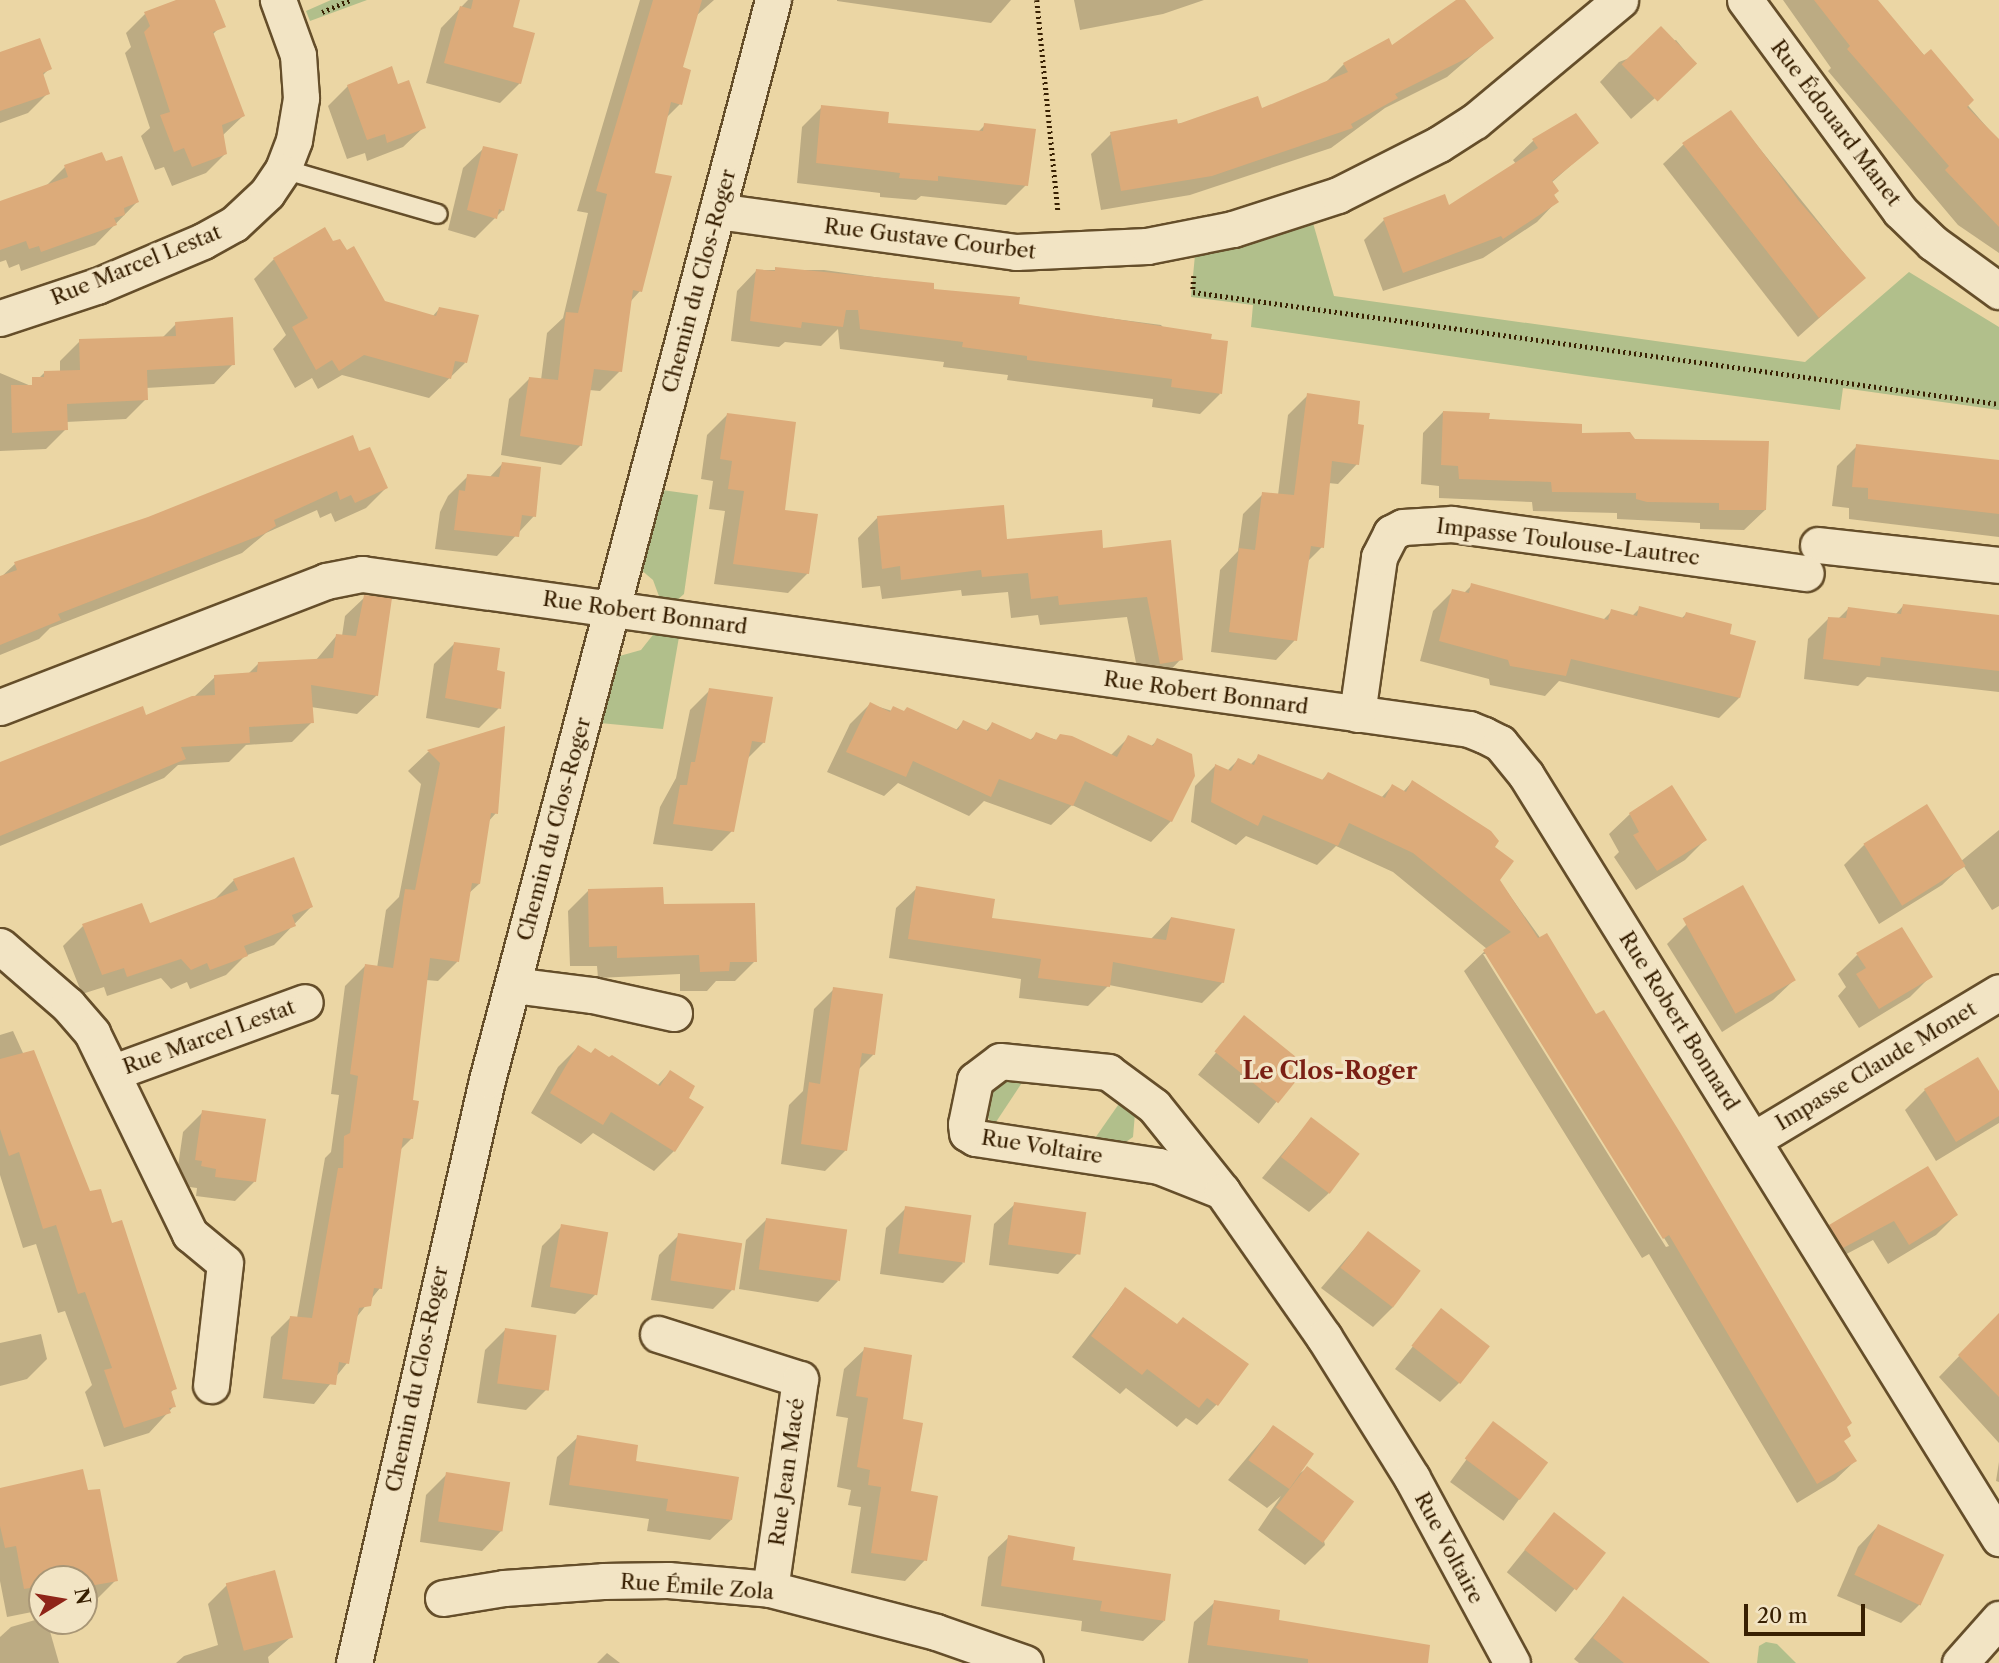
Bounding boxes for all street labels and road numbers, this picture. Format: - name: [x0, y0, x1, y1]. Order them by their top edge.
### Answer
- street label: Rue Édouard Manet: [1765, 35, 1907, 211]
- street label: Chemin du Clos-Roger: [657, 166, 741, 396]
- street label: Rue Gustave Courbet: [823, 213, 1037, 265]
- street label: Rue Marcel Lestat: [47, 219, 225, 311]
- street label: Impasse Toulouse-Lautrec: [1435, 513, 1701, 571]
- street label: Rue Robert Bonnard: [541, 586, 749, 640]
- street label: Rue Robert Bonnard: [1102, 666, 1310, 720]
- street label: Chemin du Clos-Roger: [512, 714, 596, 944]
- street label: Rue Robert Bonnard: [1614, 927, 1744, 1115]
- street label: Rue Marcel Lestat: [119, 994, 299, 1080]
- street label: Impasse Claude Monet: [1771, 996, 1981, 1136]
- street label: Rue Voltaire: [979, 1125, 1105, 1169]
- street label: Chemin du Clos-Roger: [381, 1264, 453, 1494]
- street label: Rue Jean Macé: [764, 1396, 810, 1548]
- street label: Rue Voltaire: [1409, 1488, 1489, 1608]
- street label: Rue Émile Zola: [619, 1569, 775, 1605]

